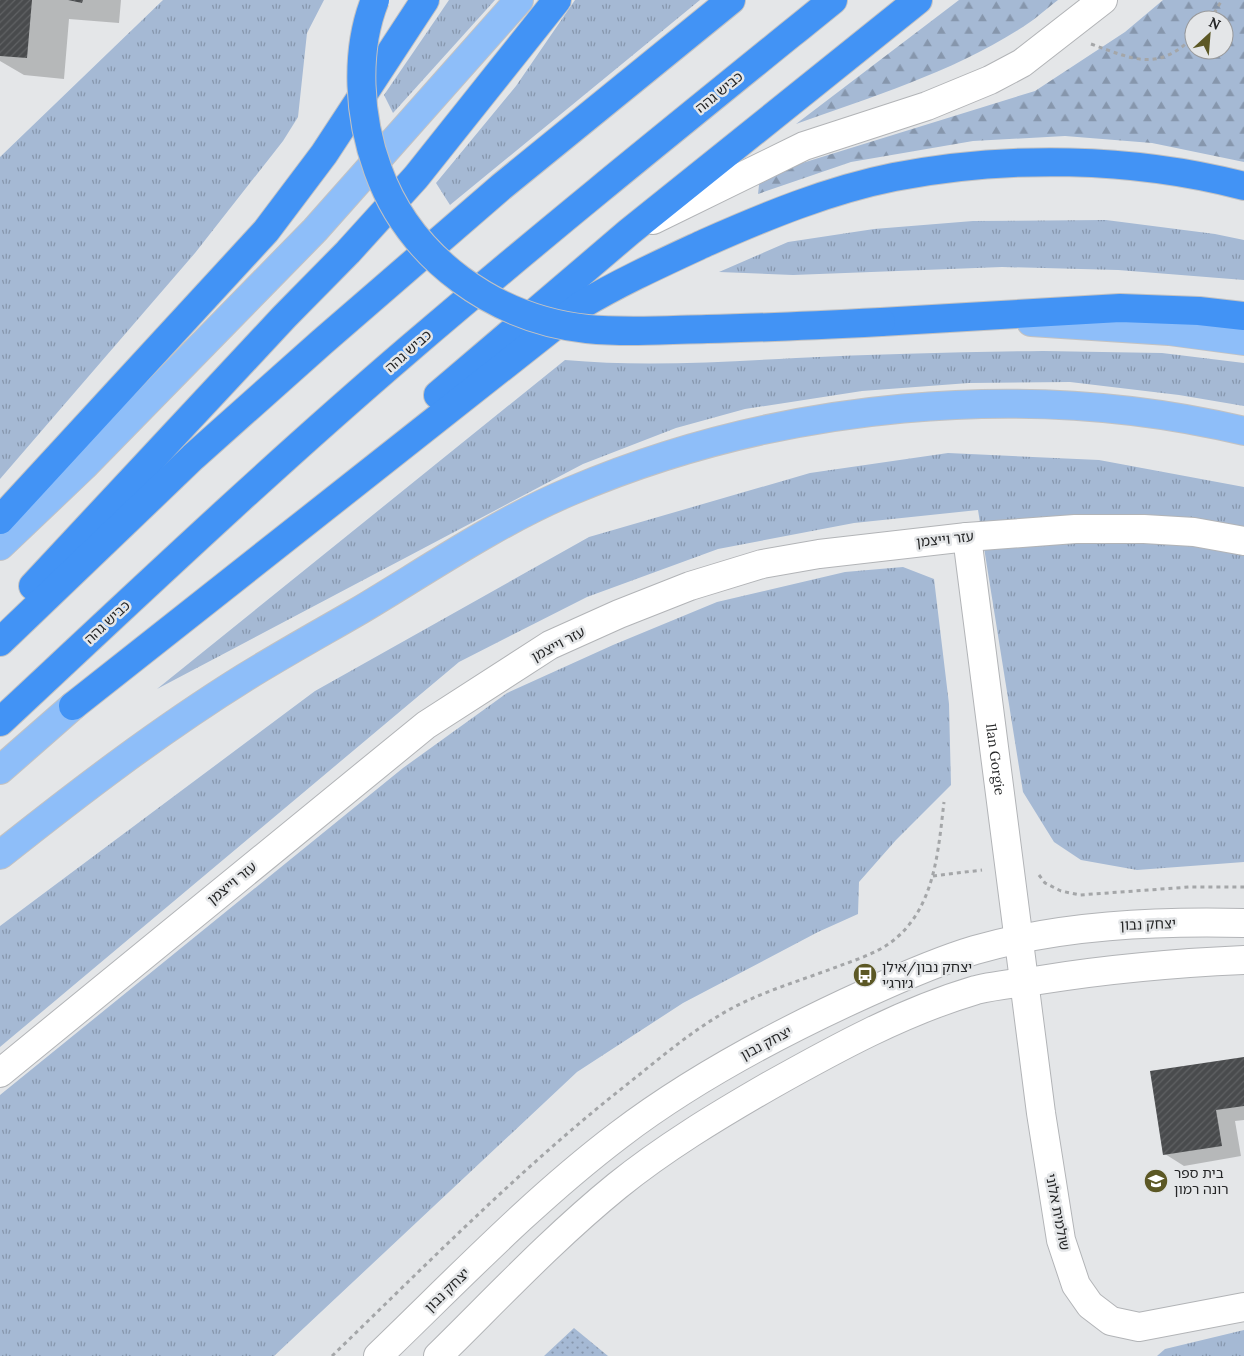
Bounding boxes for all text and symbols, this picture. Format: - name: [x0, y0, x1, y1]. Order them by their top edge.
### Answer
- north arrow: [1184, 10, 1234, 60]
- text: N: [1206, 13, 1224, 34]
- street label: כביש גהה: [692, 67, 746, 117]
- street label: כביש גהה: [381, 326, 435, 376]
- street label: עזר וייצמן: [915, 527, 975, 551]
- street label: כביש גהה: [80, 596, 134, 648]
- street label: עזר וייצמן: [528, 622, 588, 666]
- street label: Ilan Gorgie: [982, 722, 1009, 797]
- street label: עזר וייצמן: [204, 858, 260, 908]
- street label: יצחק נבון: [1120, 914, 1176, 934]
- place label: יצחק נבון/אילן ג׳ורג׳י: [882, 958, 972, 992]
- bus stop icon: יצחק נבון/אילן ג׳ורג׳י: [852, 962, 878, 988]
- street label: יצחק נבון: [737, 1022, 795, 1064]
- place label: בית ספר רונה רמון: [1174, 1164, 1229, 1198]
- school or university icon: בית ספר רונה רמון: [1143, 1168, 1169, 1194]
- street label: שולמית אלוני: [1042, 1172, 1074, 1252]
- street label: יצחק נבון: [421, 1264, 473, 1316]

